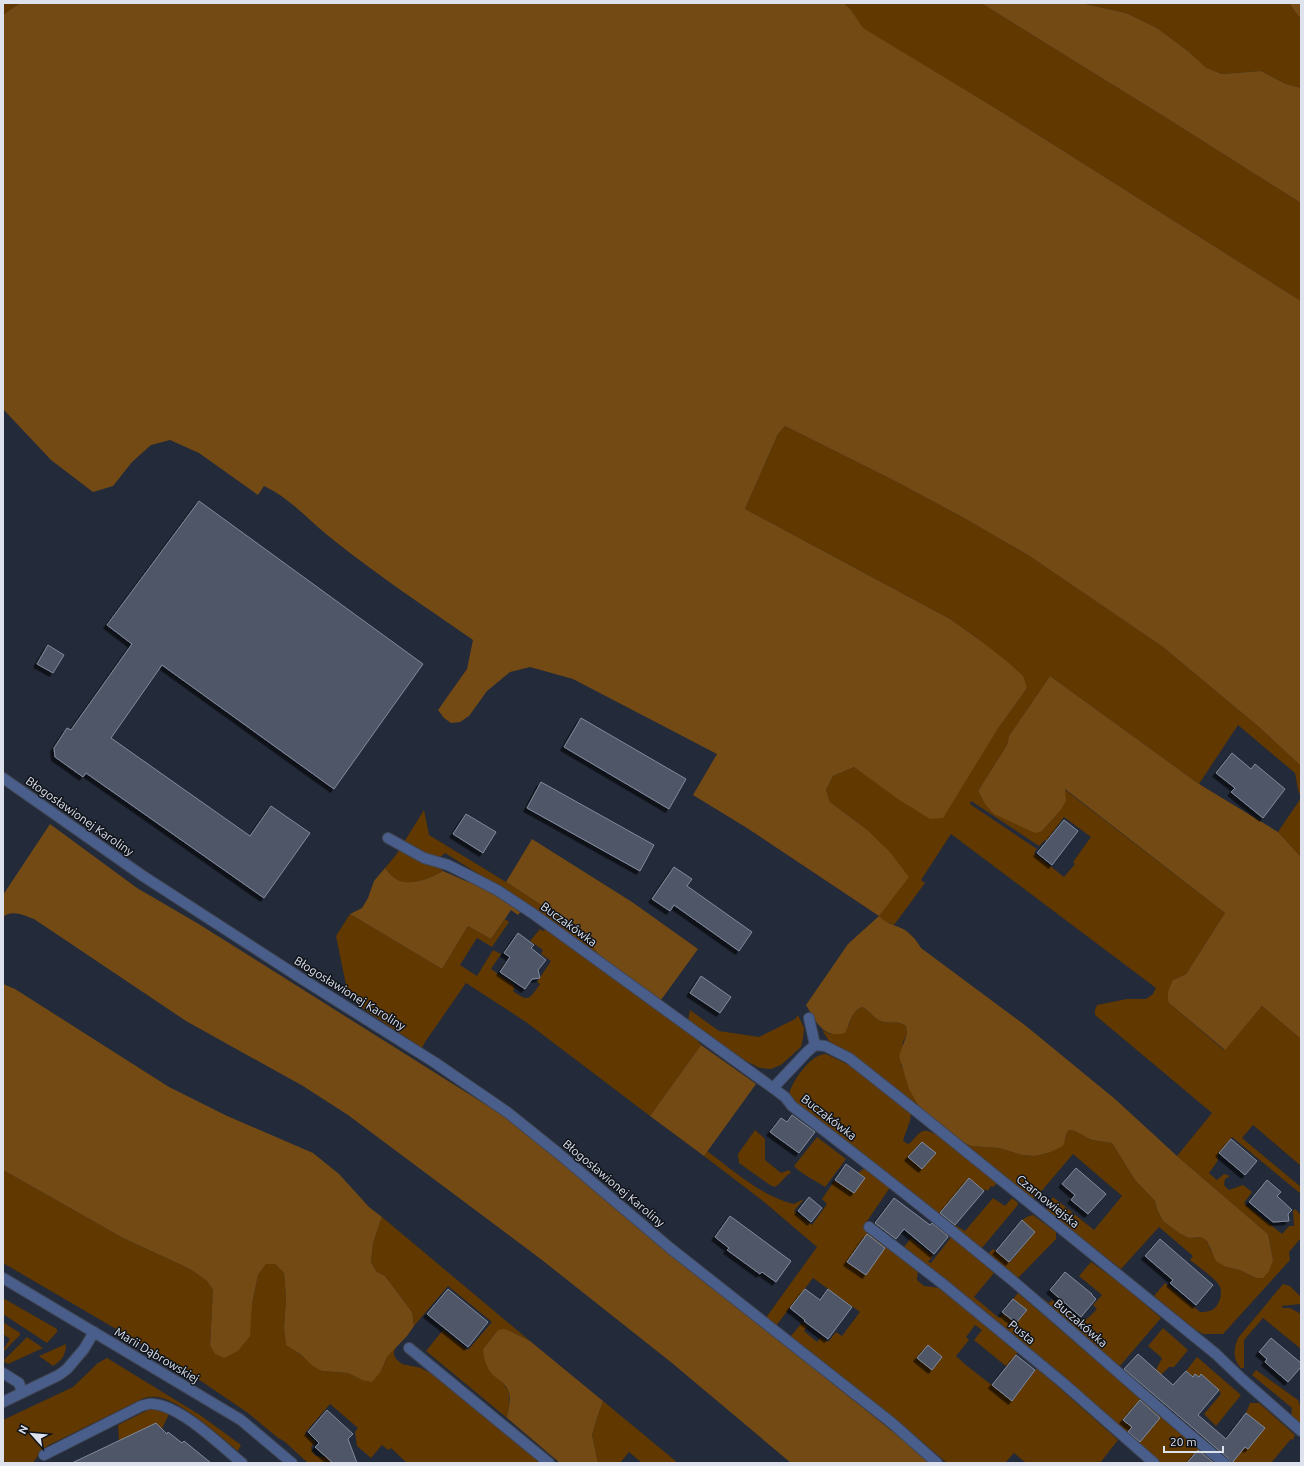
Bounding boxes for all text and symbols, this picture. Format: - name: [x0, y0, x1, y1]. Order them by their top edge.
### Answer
- street label: Błogosławionej Karoliny: [24, 774, 136, 858]
- street label: Buczakówka: [538, 899, 600, 949]
- street label: Błogosławionej Karoliny: [292, 953, 408, 1033]
- street label: Buczakówka: [799, 1092, 859, 1142]
- street label: Błogosławionej Karoliny: [561, 1137, 668, 1229]
- street label: Czarnowiejska: [1014, 1172, 1082, 1230]
- street label: Buczakówka: [1052, 1296, 1110, 1350]
- street label: Pusta: [1006, 1317, 1038, 1347]
- street label: Marii Dąbrowskiej: [113, 1325, 202, 1385]
- north arrow: [12, 1414, 52, 1454]
- text: N: [16, 1423, 30, 1436]
- scale bar: [1164, 1428, 1223, 1454]
- text: 20 m: [1170, 1435, 1197, 1448]

